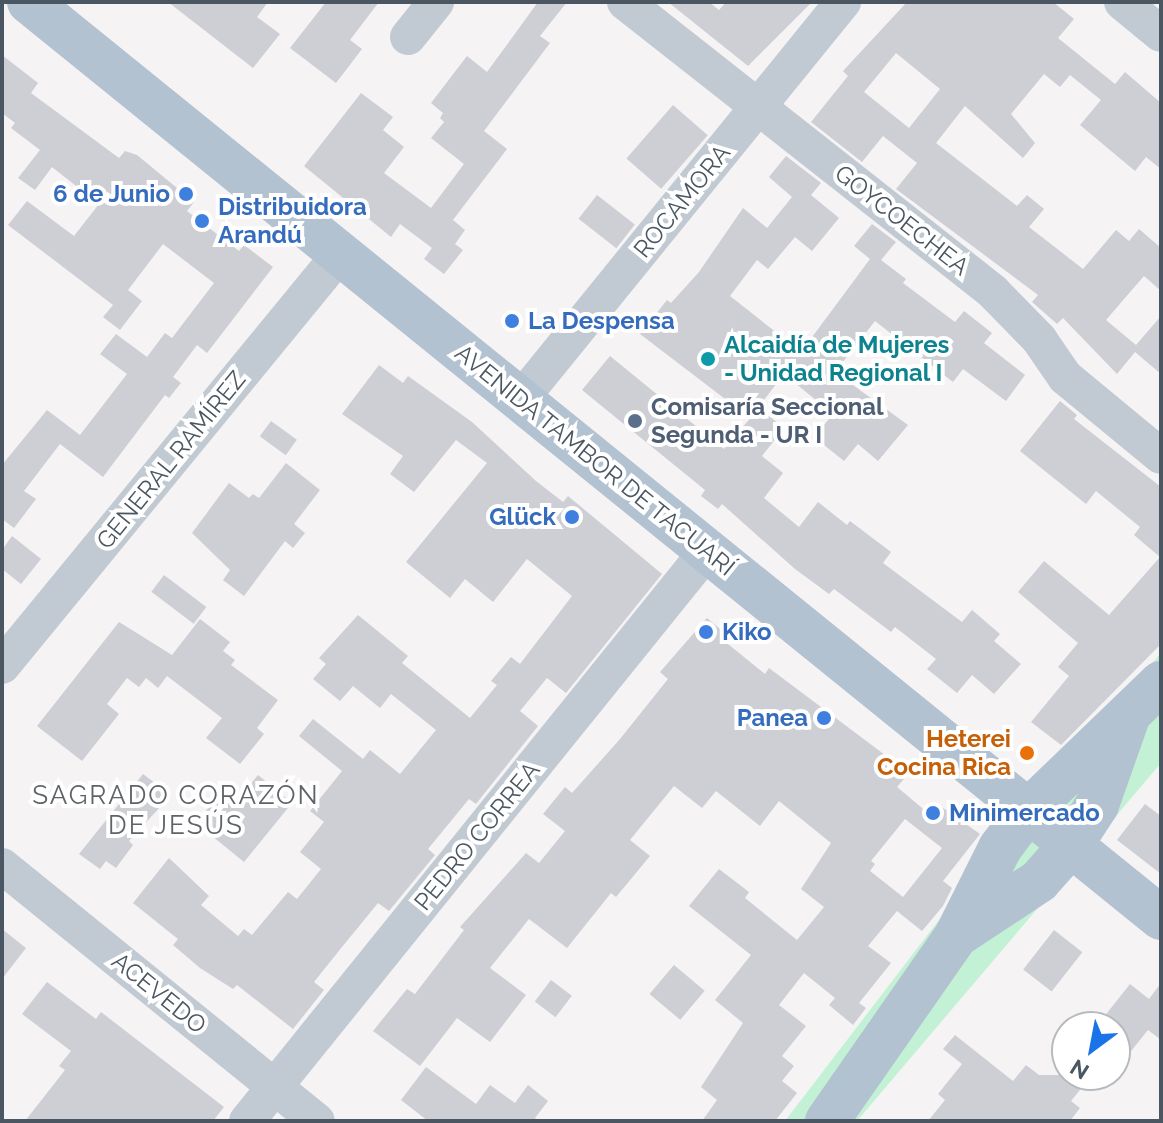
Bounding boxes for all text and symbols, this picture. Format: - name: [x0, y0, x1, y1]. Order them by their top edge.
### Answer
- street label: ROCAMORA: [628, 139, 736, 263]
- street label: GOYCOECHEA: [829, 159, 975, 281]
- place label: 6 de Junio: [52, 180, 170, 208]
- marker: 6 de Junio: [177, 185, 195, 203]
- place label: Distribuidora Arandú: [218, 193, 367, 249]
- marker: Distribuidora Arandú: [193, 212, 211, 230]
- place label: La Despensa: [528, 307, 675, 335]
- marker: La Despensa: [503, 312, 521, 330]
- place label: Alcaidía de Mujeres - Unidad Regional I: [724, 331, 949, 387]
- street label: AVENIDA TAMBOR DE TACUARÍ: [449, 338, 741, 582]
- marker: Alcaidía de Mujeres - Unidad Regional I: [699, 350, 717, 368]
- street label: GENERAL RAMÍREZ: [90, 365, 252, 555]
- place label: Comisaría Seccional Segunda - UR I: [651, 393, 884, 449]
- marker: Comisaría Seccional Segunda - UR I: [626, 412, 644, 430]
- place label: Glück: [489, 503, 556, 531]
- marker: Glück: [563, 508, 581, 526]
- place label: Kiko: [722, 618, 771, 646]
- marker: Kiko: [697, 623, 715, 641]
- place label: Panea: [737, 704, 808, 732]
- marker: Panea: [815, 709, 833, 727]
- place label: Heterei Cocina Rica: [877, 725, 1011, 781]
- marker: Heterei Cocina Rica: [1018, 744, 1036, 762]
- street label: PEDRO CORREA: [408, 756, 546, 916]
- district label: SAGRADO CORAZÓN DE JESÚS: [32, 780, 320, 842]
- place label: Minimercado: [949, 799, 1100, 827]
- marker: Minimercado: [924, 804, 942, 822]
- street label: ACEVEDO: [106, 946, 212, 1040]
- north arrow: [1051, 1011, 1131, 1091]
- text: N: [1065, 1054, 1093, 1085]

